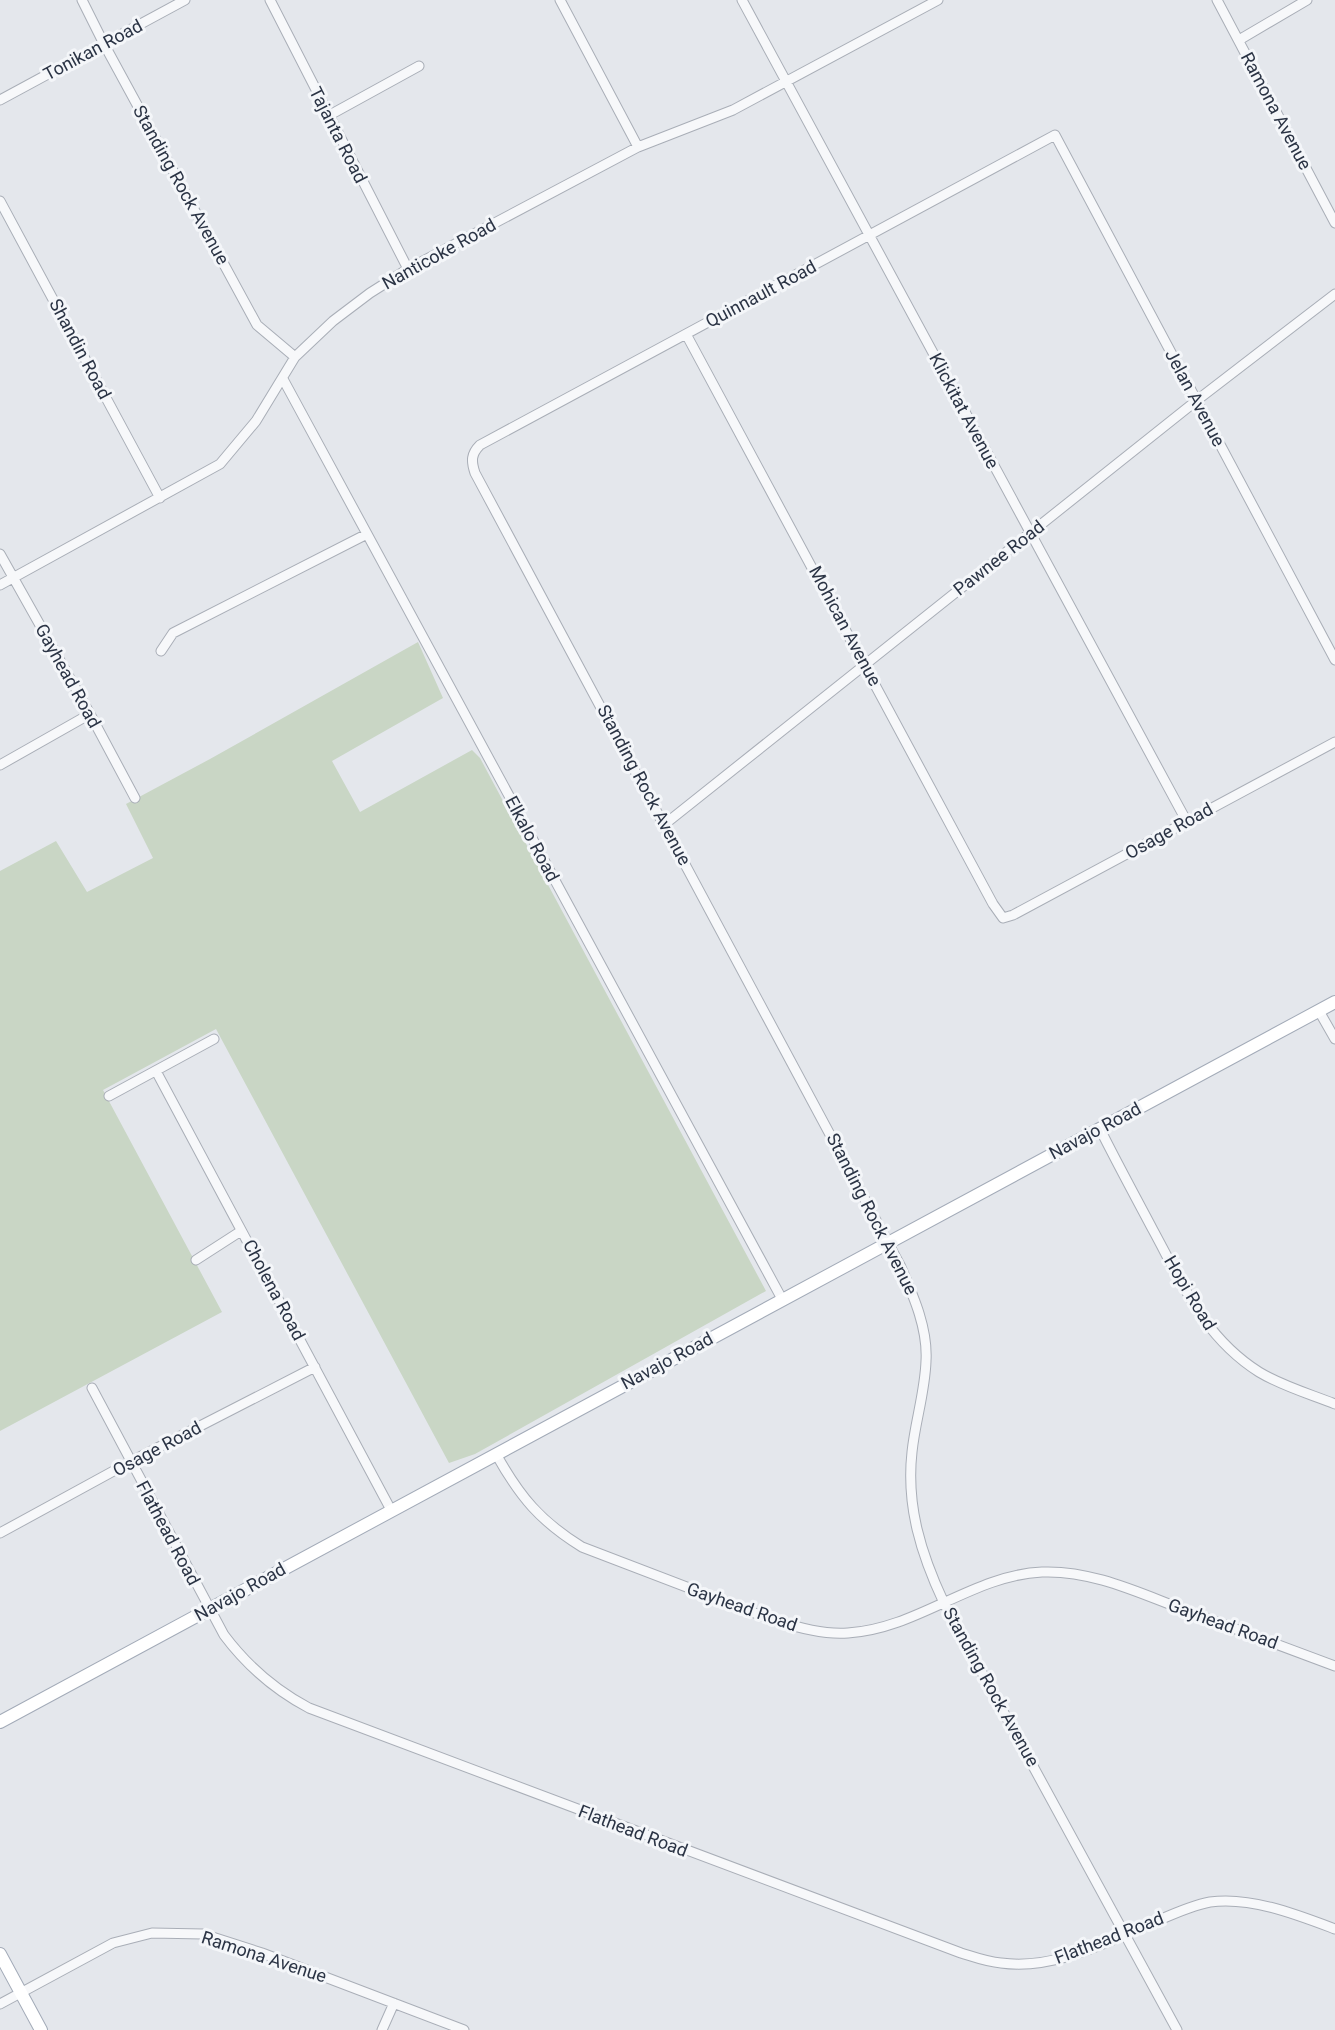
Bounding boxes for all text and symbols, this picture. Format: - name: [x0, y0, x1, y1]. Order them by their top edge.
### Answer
- street label: Tonikan Road: [40, 15, 146, 84]
- street label: Ramona Avenue: [1237, 48, 1316, 173]
- street label: Tajanta Road: [305, 83, 372, 186]
- street label: Standing Rock Avenue: [129, 102, 234, 268]
- street label: Nanticoke Road: [378, 214, 499, 293]
- street label: Quinnault Road: [702, 256, 820, 332]
- street label: Shandin Road: [45, 295, 116, 403]
- street label: Jelan Avenue: [1161, 346, 1230, 450]
- street label: Klickitat Avenue: [925, 349, 1004, 472]
- street label: Pawnee Road: [949, 516, 1048, 600]
- street label: Mohican Avenue: [805, 562, 886, 689]
- street label: Gayhead Road: [31, 620, 106, 731]
- street label: Standing Rock Avenue: [593, 701, 696, 869]
- street label: Elkalo Road: [501, 792, 564, 885]
- street label: Osage Road: [1121, 798, 1216, 863]
- street label: Navajo Road: [1045, 1098, 1144, 1164]
- street label: Standing Rock Avenue: [823, 1129, 922, 1298]
- street label: Cholena Road: [239, 1236, 310, 1344]
- street label: Hopi Road: [1160, 1252, 1221, 1334]
- street label: Navajo Road: [617, 1328, 716, 1394]
- street label: Osage Road: [109, 1417, 204, 1481]
- street label: Flathead Road: [132, 1477, 205, 1589]
- street label: Navajo Road: [190, 1558, 289, 1625]
- street label: Gayhead Road: [684, 1578, 800, 1635]
- street label: Gayhead Road: [1165, 1594, 1281, 1653]
- street label: Standing Rock Avenue: [939, 1604, 1044, 1770]
- street label: Flathead Road: [576, 1800, 691, 1861]
- street label: Flathead Road: [1051, 1907, 1166, 1968]
- street label: Ramona Avenue: [199, 1926, 329, 1987]

